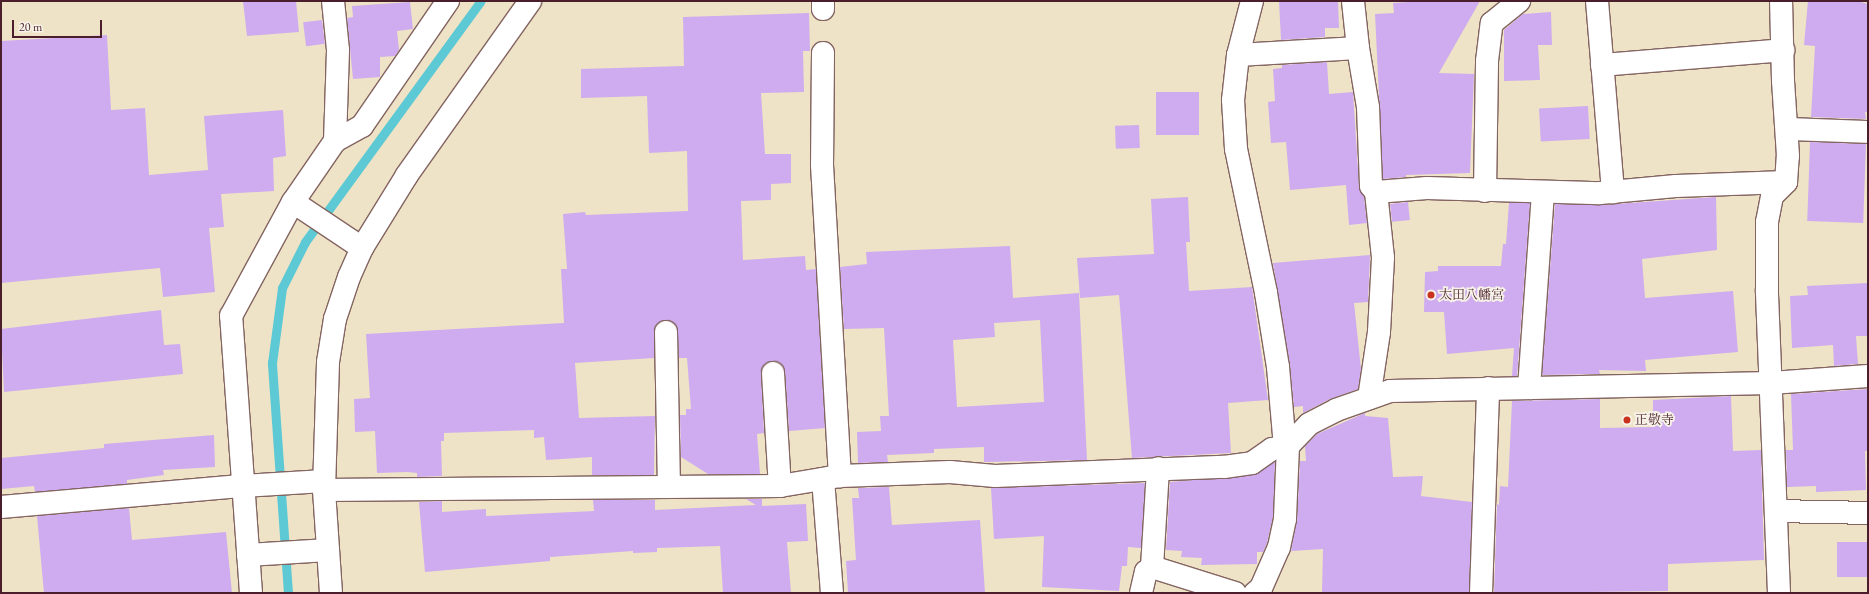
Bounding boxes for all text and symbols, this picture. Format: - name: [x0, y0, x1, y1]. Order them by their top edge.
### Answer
- scale bar: [14, 12, 104, 38]
- text: 20 m: [19, 19, 42, 35]
- place label: 太田八幡宮: [1439, 287, 1504, 303]
- marker: 太田八幡宮: [1426, 290, 1436, 300]
- place label: 正敬寺: [1635, 412, 1674, 428]
- marker: 正敬寺: [1622, 415, 1632, 425]

